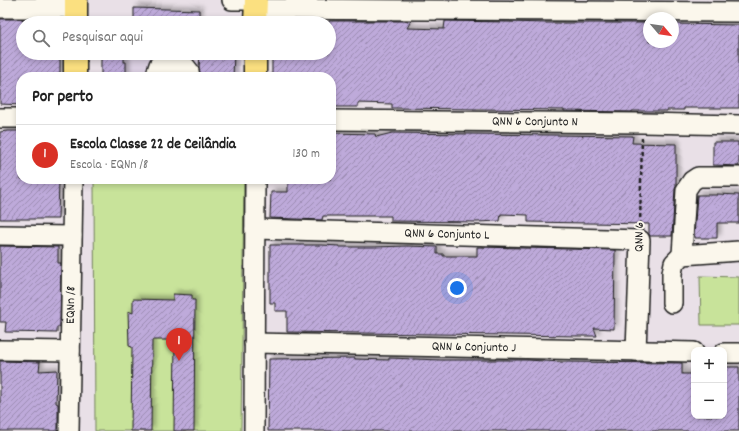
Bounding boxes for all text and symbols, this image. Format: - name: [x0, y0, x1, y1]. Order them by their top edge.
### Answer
- north arrow: [643, 12, 679, 48]
- search box: [16, 16, 336, 60]
- icon: search: [30, 27, 52, 49]
- text: Pesquisar aqui: [62, 27, 143, 49]
- text: Por perto: [32, 86, 93, 110]
- street label: QNN 6 Conjunto N: [492, 112, 578, 132]
- text: Escola Classe 22 de Ceilândia: [70, 134, 236, 156]
- text: 1: [44, 145, 46, 164]
- text: 130 m: [292, 145, 320, 164]
- text: Escola · EQNn /8: [70, 156, 148, 175]
- street label: QNN 6: [630, 222, 650, 252]
- street label: QNN 6 Conjunto L: [404, 224, 490, 245]
- your location: [447, 278, 467, 298]
- street label: EQNn /8: [61, 286, 81, 324]
- pin: 1: [166, 328, 192, 361]
- street label: QNN 6 Conjunto J: [432, 337, 517, 358]
- map controls: [691, 347, 727, 419]
- button: +: [691, 347, 727, 383]
- button: −: [691, 383, 727, 419]

